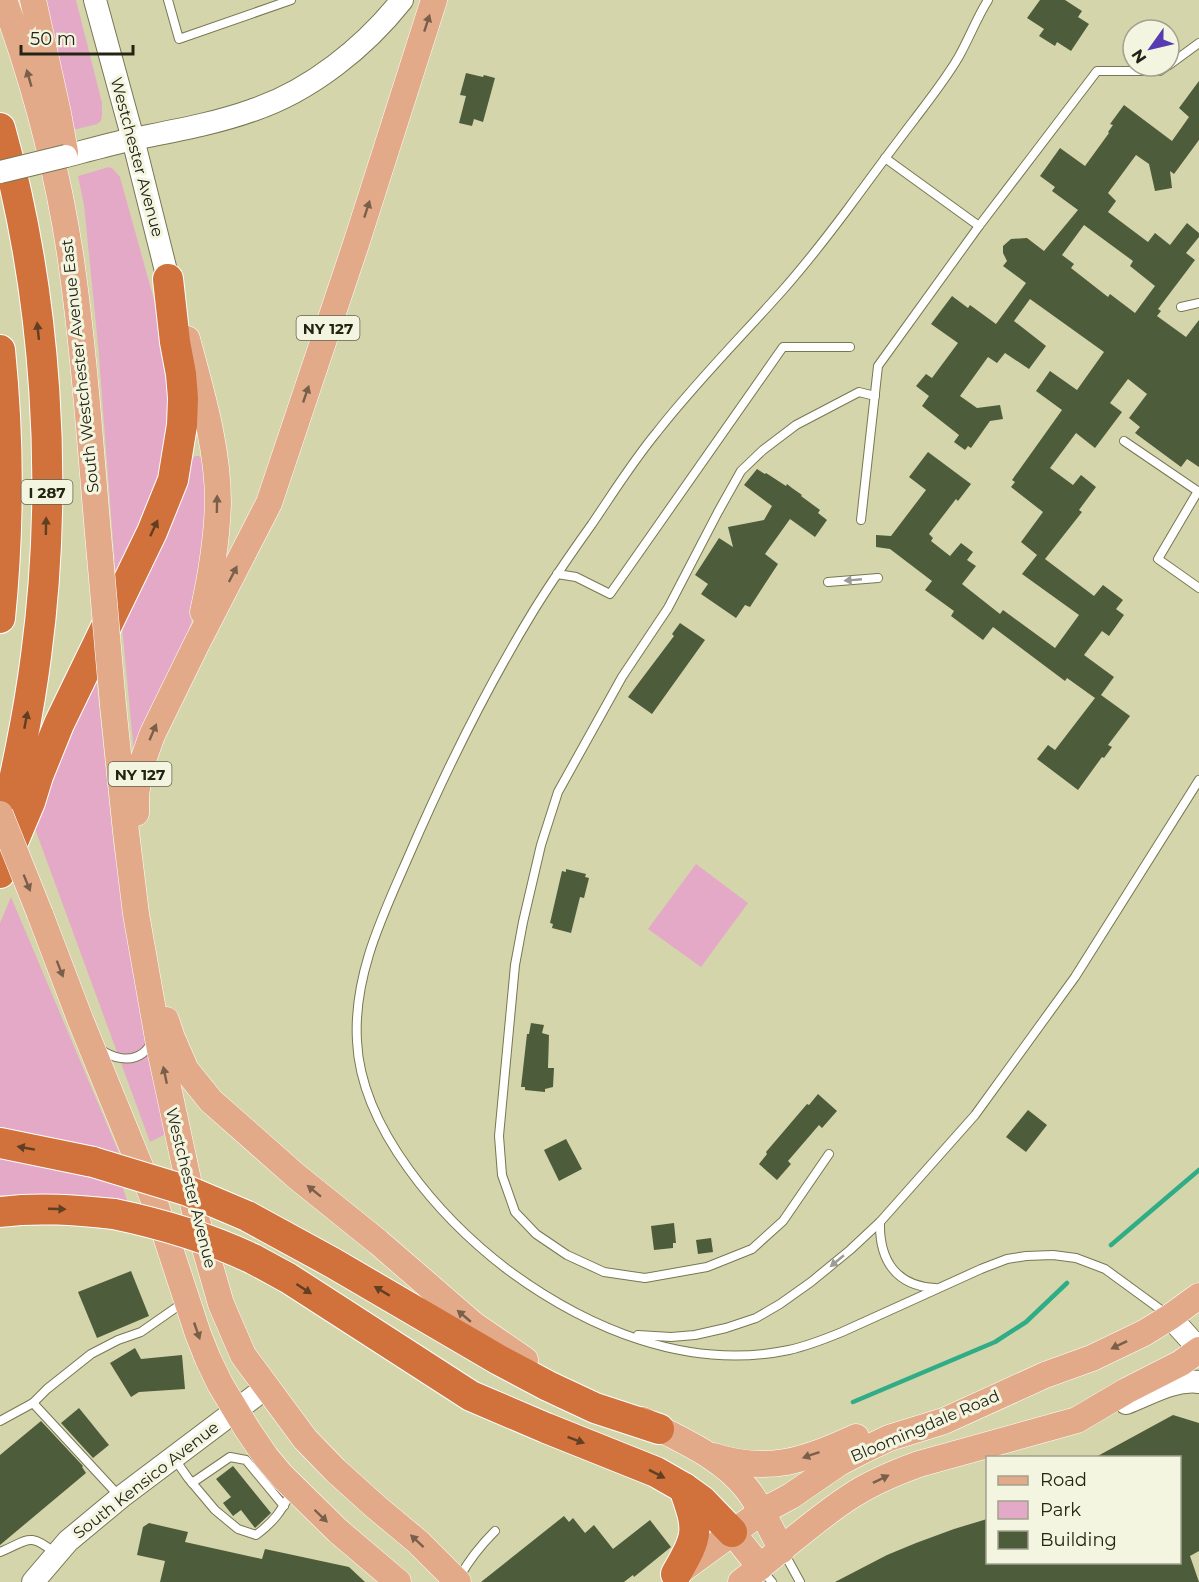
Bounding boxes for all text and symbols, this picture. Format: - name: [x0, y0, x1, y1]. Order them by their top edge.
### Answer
- one-way arrow: [423, 14, 432, 32]
- scale bar: [21, 18, 134, 56]
- north arrow: [1121, 18, 1181, 78]
- text: 50 m: [30, 28, 76, 50]
- text: N: [1127, 45, 1150, 67]
- one-way arrow: [24, 68, 33, 86]
- street label: Westchester Avenue: [107, 75, 167, 239]
- one-way arrow: [363, 200, 373, 218]
- street label: South Westchester Avenue East: [57, 238, 103, 494]
- road number: NY 127: [296, 316, 360, 340]
- one-way arrow: [33, 322, 43, 341]
- one-way arrow: [302, 385, 311, 403]
- road number: I 287: [22, 480, 72, 504]
- one-way arrow: [213, 495, 222, 514]
- one-way arrow: [41, 517, 51, 536]
- one-way arrow: [149, 519, 159, 537]
- one-way arrow: [228, 566, 237, 583]
- one-way arrow: [844, 575, 863, 585]
- one-way arrow: [22, 710, 31, 729]
- one-way arrow: [149, 724, 158, 741]
- road number: NY 127: [108, 762, 172, 786]
- one-way arrow: [23, 875, 33, 893]
- one-way arrow: [56, 960, 66, 978]
- one-way arrow: [160, 1065, 169, 1084]
- street label: Westchester Avenue: [162, 1106, 220, 1270]
- one-way arrow: [16, 1143, 35, 1152]
- one-way arrow: [307, 1185, 322, 1198]
- one-way arrow: [47, 1205, 66, 1214]
- one-way arrow: [830, 1254, 845, 1267]
- one-way arrow: [295, 1283, 312, 1294]
- one-way arrow: [374, 1286, 390, 1297]
- one-way arrow: [457, 1310, 472, 1323]
- one-way arrow: [192, 1322, 202, 1340]
- one-way arrow: [1110, 1341, 1127, 1350]
- street label: Bloomingdale Road: [848, 1386, 1002, 1466]
- street label: South Kensico Avenue: [70, 1417, 222, 1543]
- one-way arrow: [567, 1436, 585, 1445]
- one-way arrow: [802, 1451, 820, 1461]
- legend: [986, 1456, 1181, 1564]
- one-way arrow: [649, 1469, 666, 1479]
- text: Road: [1040, 1469, 1087, 1491]
- one-way arrow: [872, 1475, 889, 1484]
- text: Park: [1040, 1499, 1081, 1521]
- one-way arrow: [314, 1508, 328, 1522]
- text: Building: [1040, 1529, 1117, 1551]
- one-way arrow: [409, 1534, 424, 1548]

